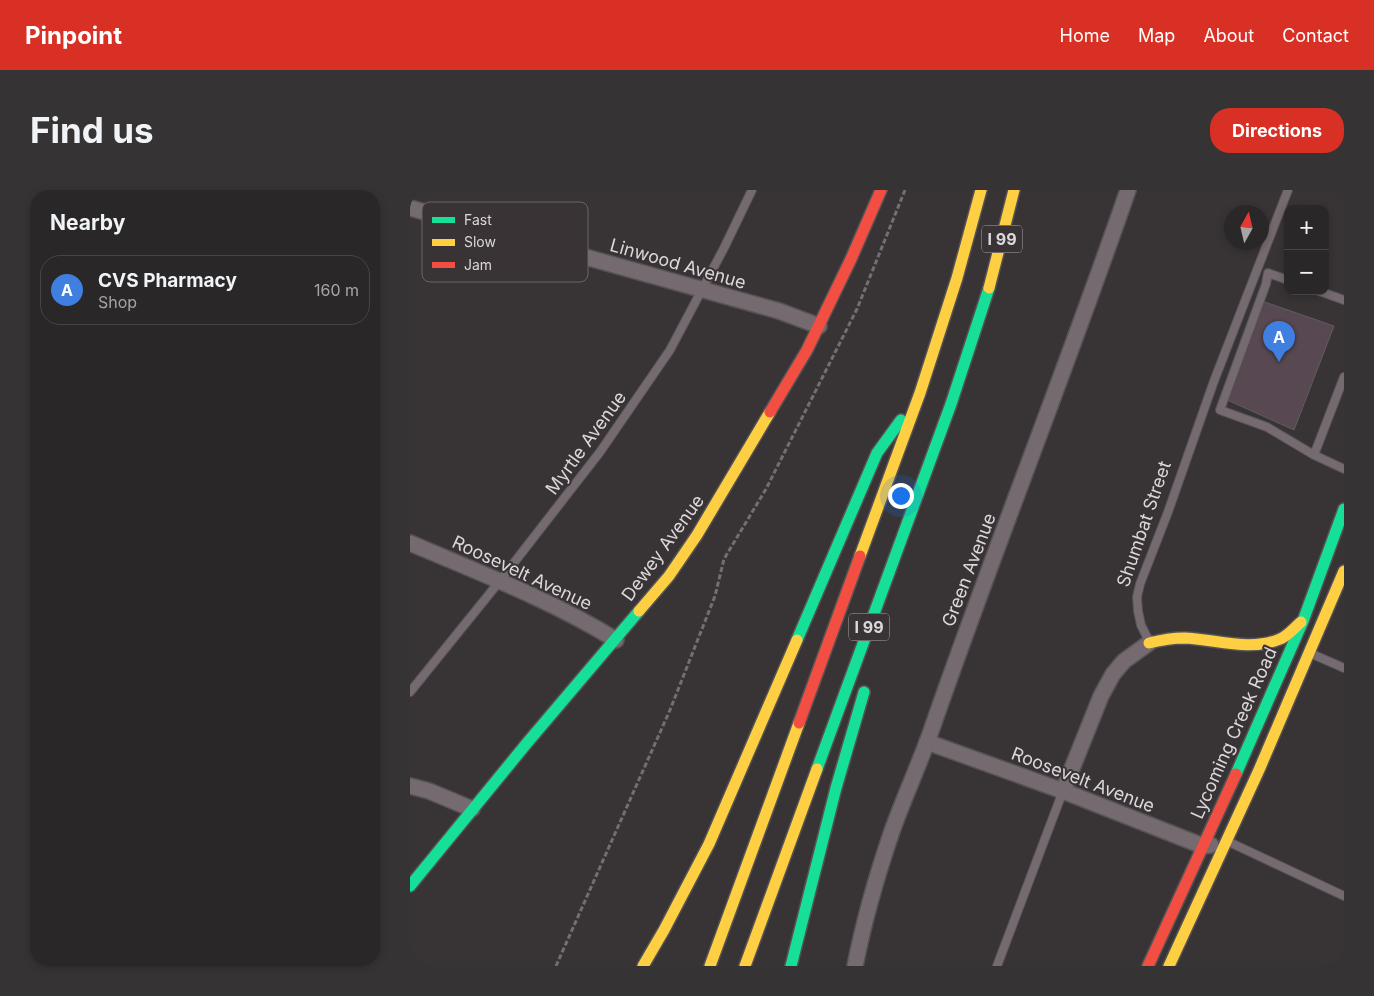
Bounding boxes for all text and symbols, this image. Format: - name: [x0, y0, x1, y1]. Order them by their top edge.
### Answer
- text: Pinpoint: [25, 21, 122, 50]
- text: Home: [1060, 25, 1110, 46]
- text: Map: [1138, 25, 1175, 46]
- text: About: [1203, 25, 1254, 46]
- text: Contact: [1282, 25, 1349, 46]
- button: Directions: [1210, 108, 1344, 153]
- text: Find us: [30, 109, 154, 151]
- legend: [422, 202, 588, 282]
- north arrow: [1224, 205, 1269, 250]
- map controls: [1284, 205, 1329, 295]
- button: +: [1284, 205, 1329, 250]
- text: Nearby: [50, 210, 125, 235]
- text: Fast: [464, 211, 492, 228]
- road number: I 99: [982, 226, 1022, 252]
- text: Slow: [464, 233, 496, 250]
- street label: Linwood Avenue: [608, 234, 749, 293]
- button: −: [1284, 250, 1329, 295]
- text: Jam: [464, 256, 492, 273]
- text: CVS Pharmacy: [98, 269, 237, 292]
- text: A: [61, 280, 73, 300]
- text: 160 m: [314, 280, 359, 300]
- text: Shop: [98, 292, 137, 312]
- pin: A: [1263, 321, 1295, 362]
- street label: Myrtle Avenue: [541, 387, 630, 498]
- street label: Shumbat Street: [1112, 458, 1175, 589]
- your location: [888, 483, 914, 509]
- street label: Dewey Avenue: [617, 491, 708, 605]
- street label: Green Avenue: [937, 510, 1000, 630]
- street label: Roosevelt Avenue: [449, 531, 595, 614]
- road number: I 99: [849, 614, 889, 641]
- street label: Lycoming Creek Road: [1186, 644, 1281, 822]
- street label: Roosevelt Avenue: [1009, 743, 1158, 817]

